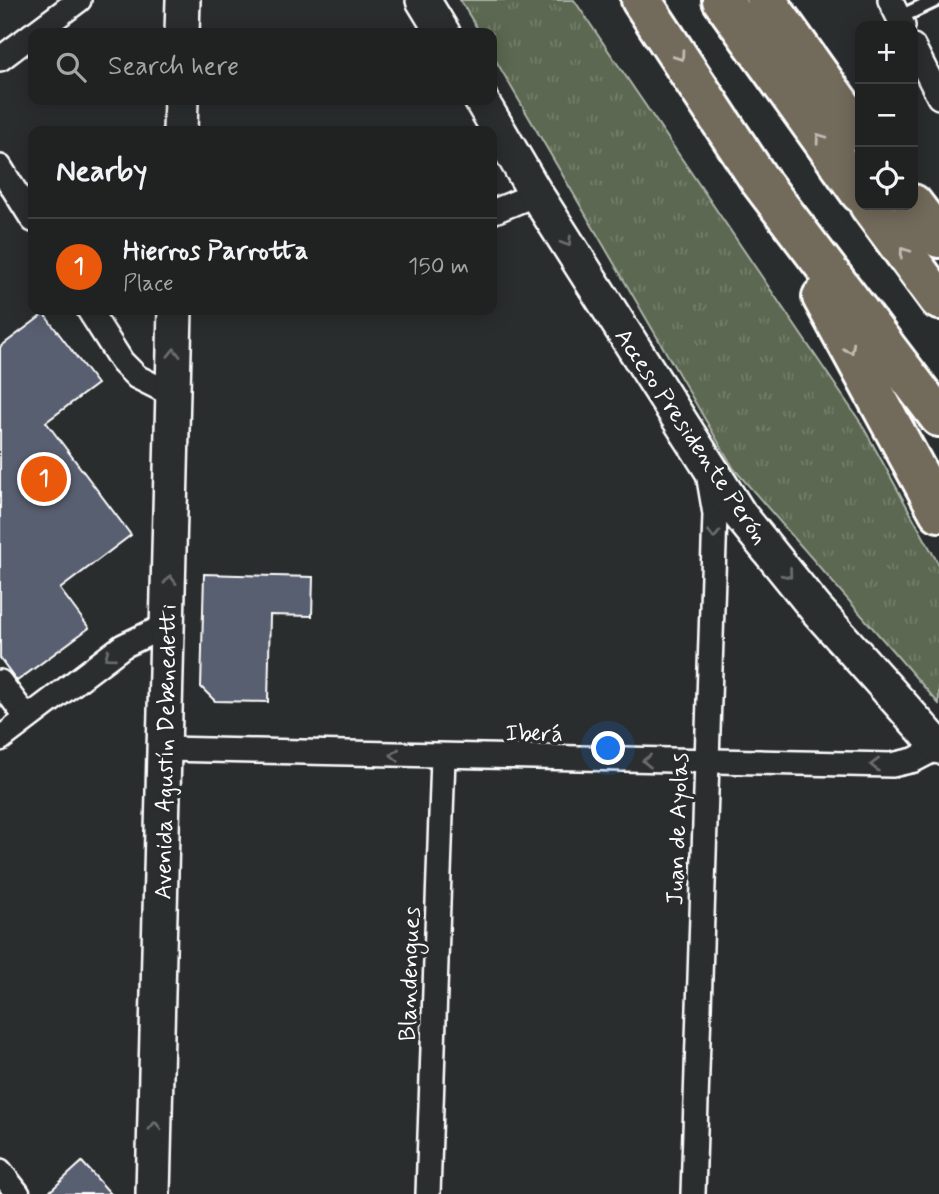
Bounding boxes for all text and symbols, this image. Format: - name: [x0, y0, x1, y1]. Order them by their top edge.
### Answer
- map controls: [855, 21, 918, 210]
- button: +: [855, 21, 918, 84]
- search box: [28, 28, 497, 105]
- icon: search: [52, 48, 90, 86]
- one-way arrow: [672, 48, 684, 61]
- text: Search here: [108, 50, 239, 84]
- button: −: [855, 84, 918, 147]
- one-way arrow: [815, 133, 828, 146]
- button: locate: [855, 147, 918, 210]
- text: Nearby: [56, 152, 147, 191]
- text: Hierros Parrotta: [123, 235, 308, 269]
- one-way arrow: [558, 235, 571, 248]
- one-way arrow: [900, 247, 912, 260]
- text: 1: [74, 252, 84, 282]
- text: 150 m: [408, 252, 469, 282]
- text: Place: [123, 269, 174, 299]
- street label: Acceso Presidente Perón: [607, 323, 775, 551]
- one-way arrow: [842, 342, 856, 354]
- one-way arrow: [166, 347, 182, 357]
- pin: 1: [21, 453, 67, 505]
- one-way arrow: [706, 529, 721, 540]
- one-way arrow: [779, 567, 792, 579]
- one-way arrow: [162, 574, 177, 585]
- street label: Avenida Agustín Debenedetti: [148, 604, 185, 900]
- one-way arrow: [105, 648, 117, 661]
- street label: Iberá: [505, 719, 563, 750]
- your location: [591, 731, 625, 765]
- one-way arrow: [389, 748, 400, 763]
- street label: Juan de Ayolas: [660, 752, 697, 906]
- one-way arrow: [641, 754, 652, 769]
- one-way arrow: [869, 757, 879, 773]
- street label: Blandengues: [393, 906, 430, 1042]
- one-way arrow: [148, 1120, 163, 1131]

